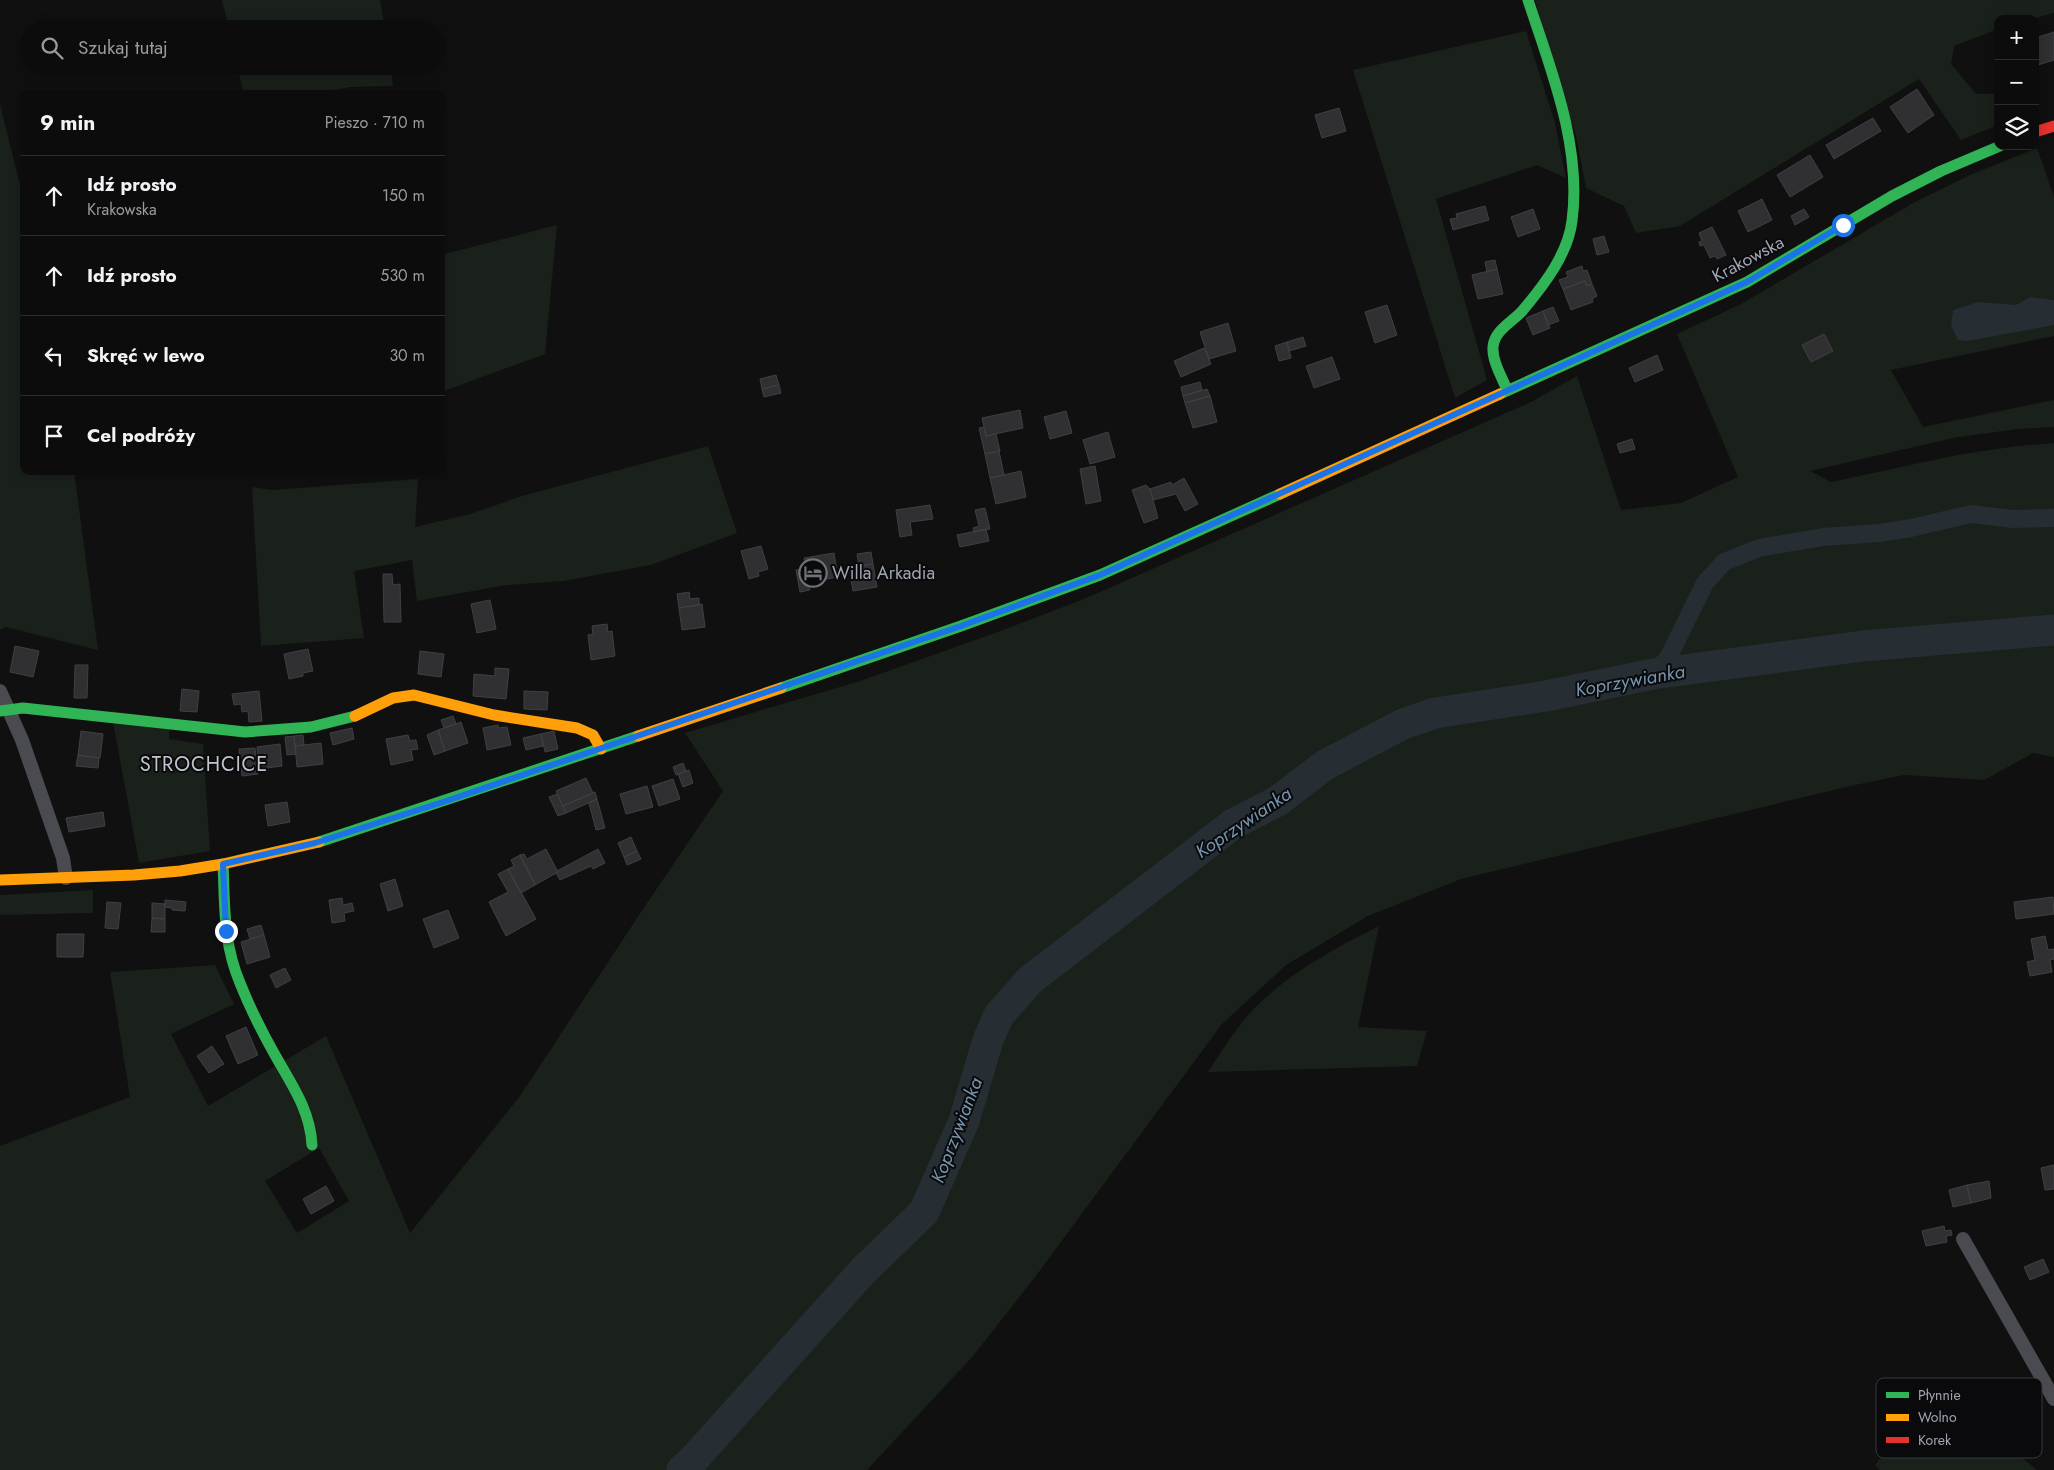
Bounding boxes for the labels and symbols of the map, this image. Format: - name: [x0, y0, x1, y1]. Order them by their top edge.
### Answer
- route start: [1832, 214, 1855, 237]
- street label: Krakowska: [1707, 229, 1789, 289]
- hotel icon: Willa Arkadia: [798, 558, 828, 588]
- place label: Willa Arkadia: [832, 560, 935, 586]
- water label: Koprzywianka: [1573, 657, 1688, 703]
- district label: STROCHCICE: [140, 750, 268, 779]
- water label: Koprzywianka: [1190, 780, 1297, 865]
- route end: [215, 920, 238, 943]
- water label: Koprzywianka: [924, 1073, 989, 1187]
- legend: [1876, 1378, 2042, 1458]
- text: Płynnie: [1918, 1385, 1961, 1405]
- text: Wolno: [1918, 1407, 1957, 1427]
- text: Korek: [1918, 1430, 1952, 1450]

